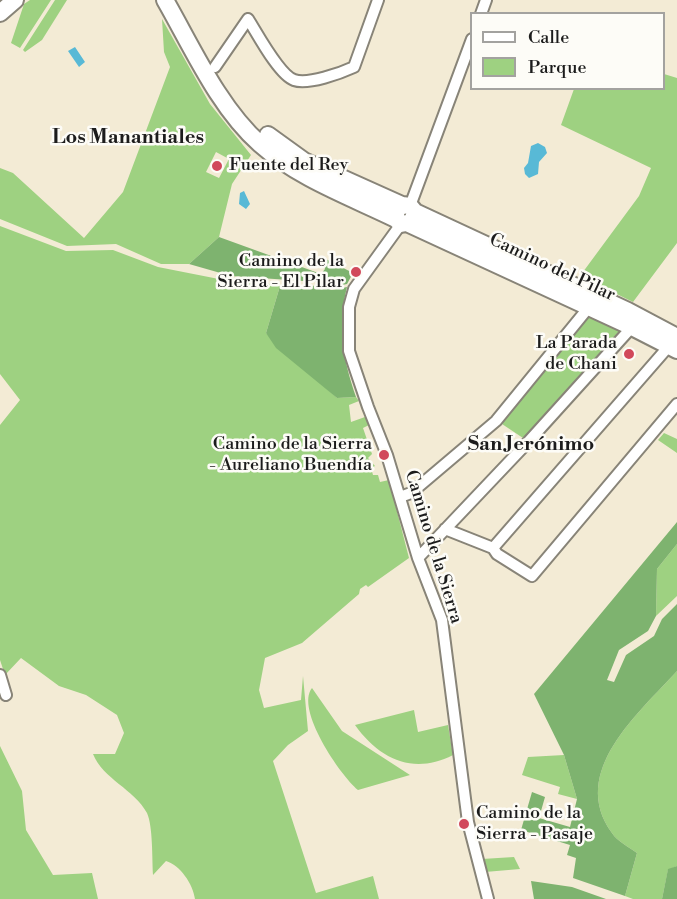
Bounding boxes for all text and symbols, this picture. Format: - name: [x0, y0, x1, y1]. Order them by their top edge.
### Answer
- legend: [470, 12, 665, 90]
- text: Calle: [528, 26, 569, 49]
- text: Parque: [528, 56, 587, 79]
- district label: Los Manantiales: [52, 126, 204, 150]
- place label: Fuente del Rey: [229, 155, 348, 177]
- marker: Fuente del Rey: [210, 159, 224, 173]
- street label: Camino del Pilar: [486, 229, 618, 307]
- place label: Camino de la Sierra - El Pilar: [217, 251, 344, 294]
- marker: Camino de la Sierra - El Pilar: [349, 265, 363, 279]
- place label: La Parada de Chani: [536, 333, 617, 376]
- marker: La Parada de Chani: [622, 347, 636, 361]
- district label: San Jerónimo: [468, 433, 594, 457]
- place label: Camino de la Sierra - Aureliano Buendía: [209, 434, 372, 476]
- marker: Camino de la Sierra - Aureliano Buendía: [377, 448, 391, 462]
- street label: Camino de la Sierra: [399, 468, 467, 626]
- place label: Camino de la Sierra - Pasaje: [476, 803, 593, 846]
- marker: Camino de la Sierra - Pasaje: [457, 817, 471, 831]

